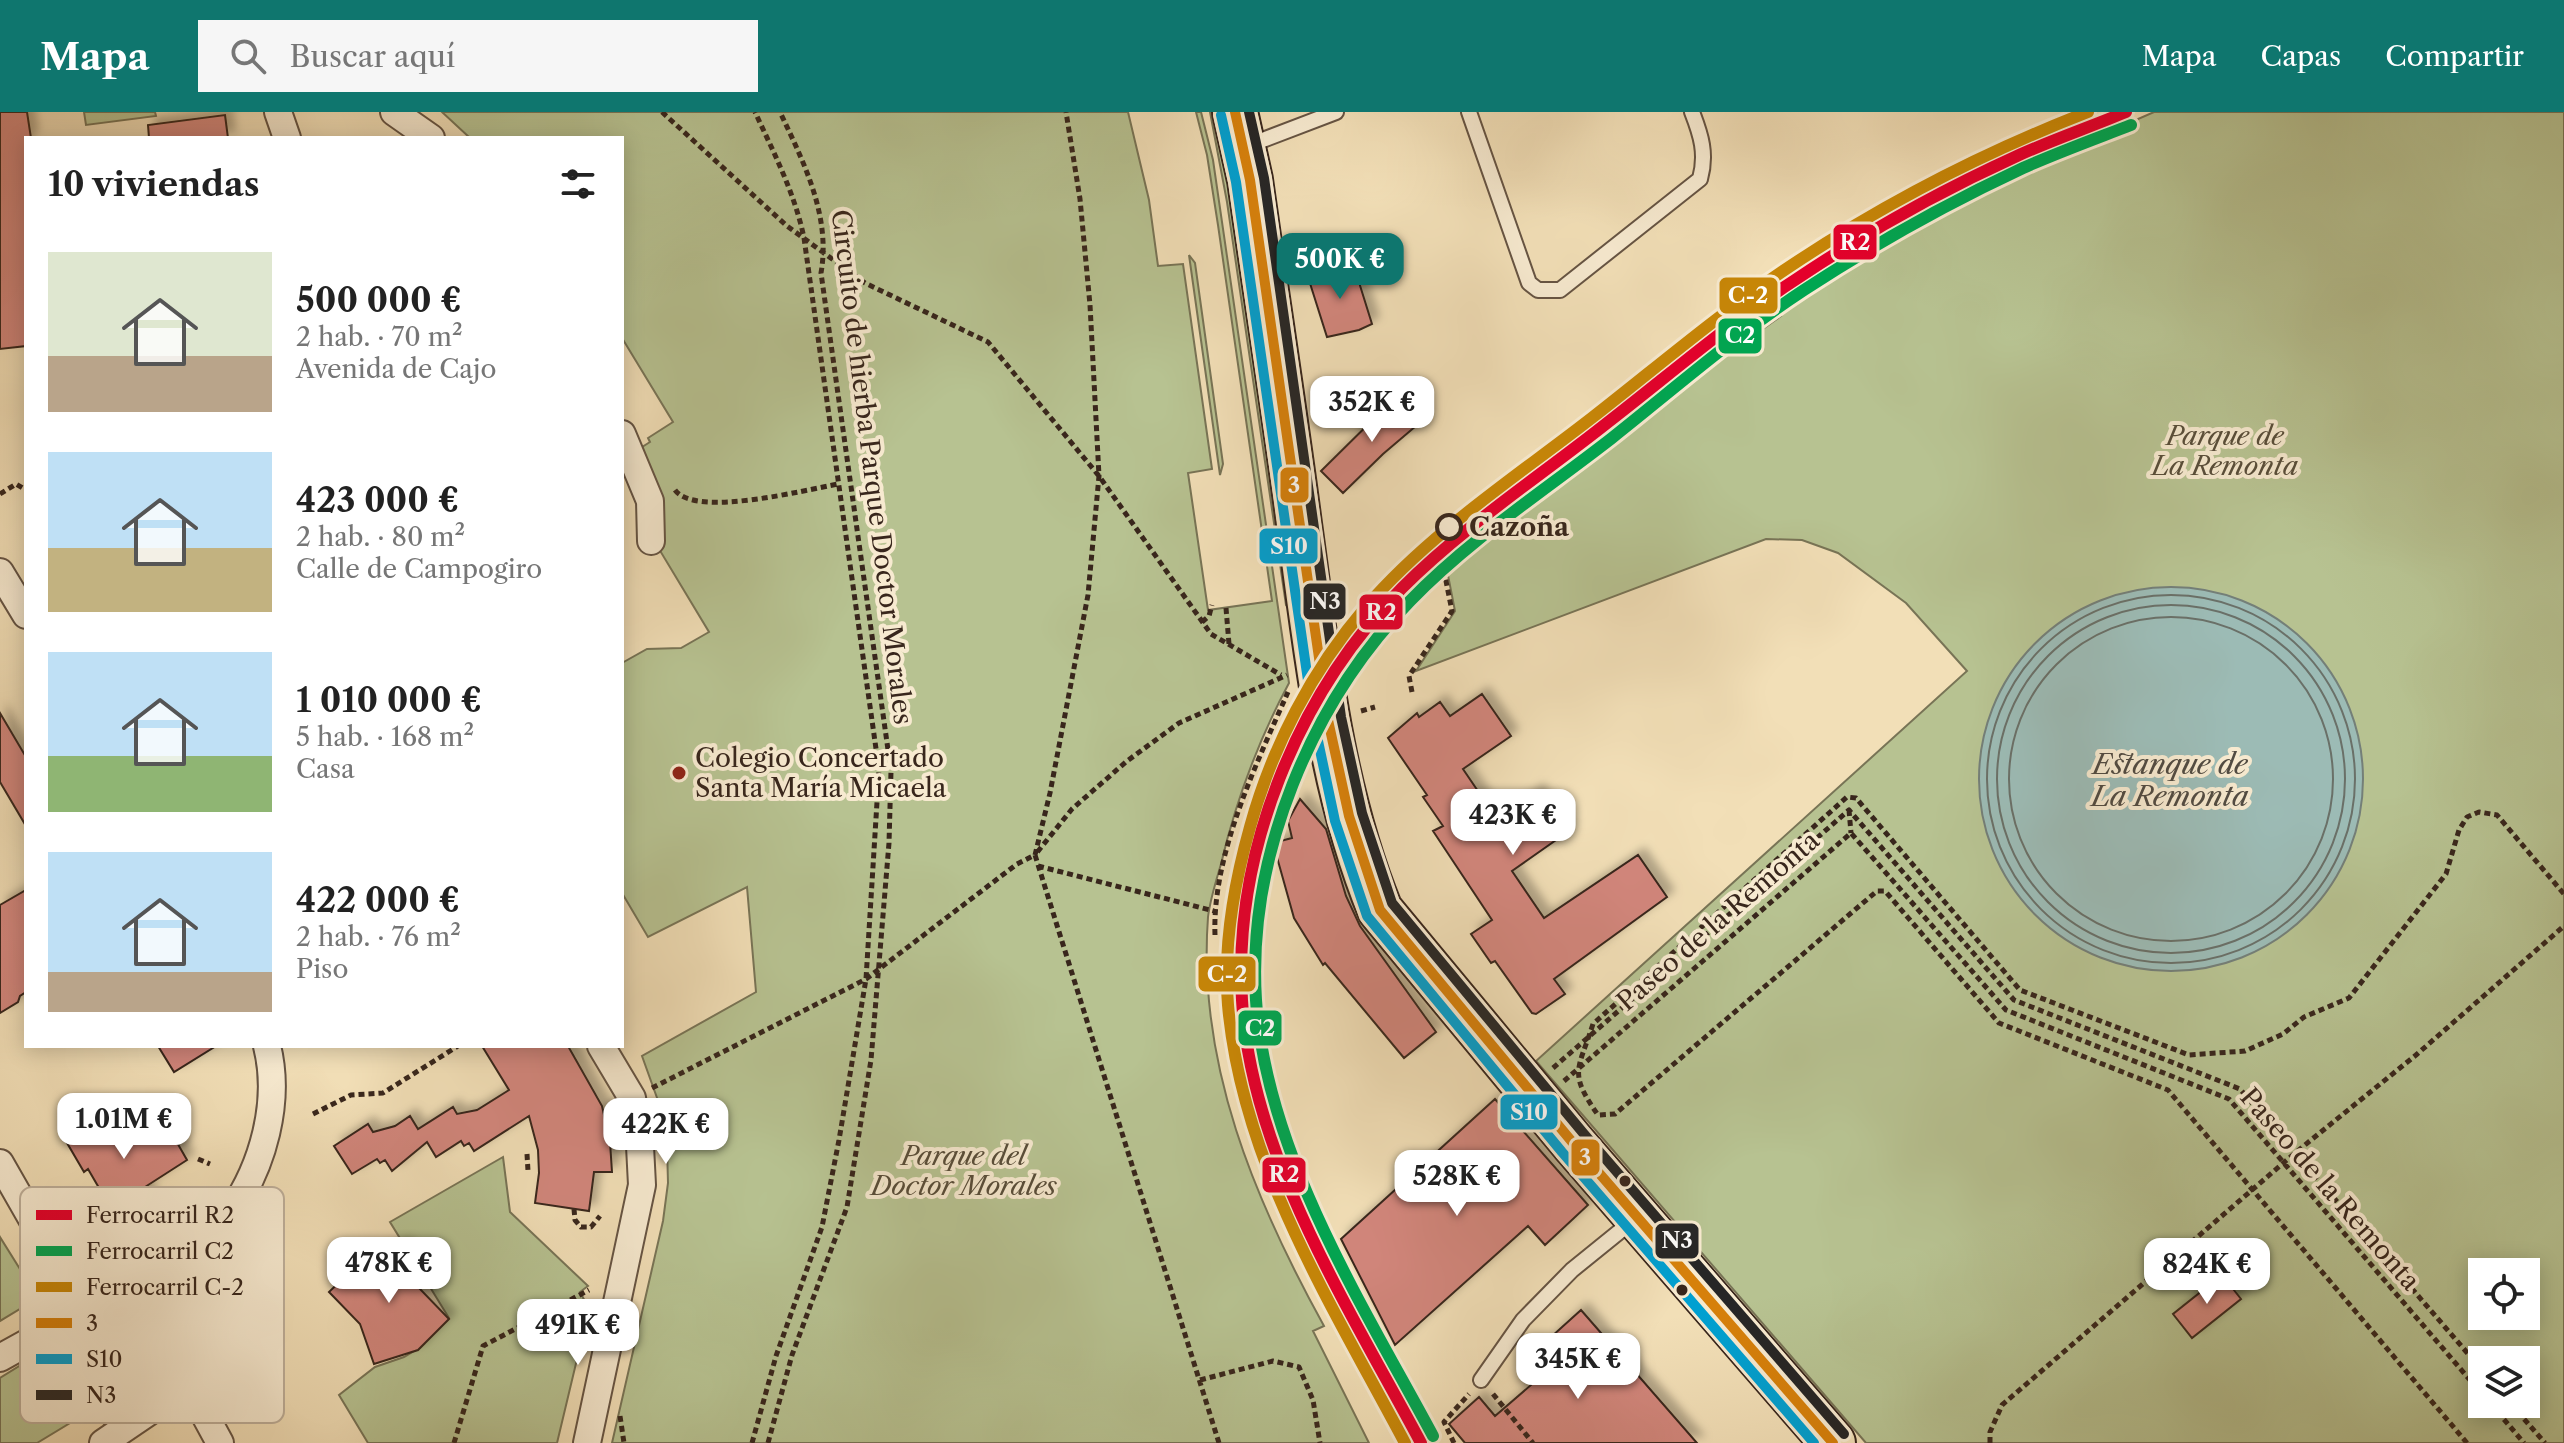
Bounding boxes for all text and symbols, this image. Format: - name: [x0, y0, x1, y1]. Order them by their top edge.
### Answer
- search box: [198, 20, 758, 92]
- text: Mapa: [40, 33, 150, 80]
- icon: search: [226, 34, 270, 78]
- text: Buscar aquí: [290, 38, 455, 75]
- text: Mapa: [2142, 39, 2217, 73]
- text: Capas: [2261, 39, 2341, 73]
- text: Compartir: [2385, 39, 2524, 73]
- icon: filters: [556, 162, 600, 206]
- text: 10 viviendas: [48, 163, 259, 205]
- street label: Circuito de hierba Parque Doctor Morales: [825, 208, 919, 726]
- line badge: R2: [1832, 223, 1878, 261]
- text: R2: [1840, 229, 1870, 256]
- pin: 500K €: [1275, 233, 1405, 301]
- text: 500K €: [1295, 243, 1385, 275]
- line badge: C-2: [1718, 276, 1779, 315]
- text: 500 000 €: [296, 279, 462, 321]
- text: C-2: [1728, 282, 1768, 309]
- icon: home: [112, 284, 208, 380]
- line badge: C2: [1717, 317, 1763, 355]
- text: 2 hab. · 70 m²: [296, 321, 463, 353]
- text: C2: [1725, 322, 1755, 349]
- text: Avenida de Cajo: [296, 353, 496, 385]
- pin: 352K €: [1307, 376, 1437, 444]
- text: 352K €: [1328, 386, 1416, 418]
- park label: Parque de La Remonta: [2150, 420, 2299, 482]
- line badge: 3: [1279, 466, 1310, 504]
- text: 3: [1288, 472, 1300, 499]
- text: 423 000 €: [296, 479, 459, 521]
- icon: home: [112, 484, 208, 580]
- place label: Cazoña: [1469, 511, 1570, 543]
- marker: Cazoña: [1436, 514, 1462, 540]
- text: 2 hab. · 80 m²: [296, 521, 465, 553]
- line badge: S10: [1258, 527, 1319, 565]
- text: S10: [1270, 533, 1308, 560]
- text: Calle de Campogiro: [296, 553, 542, 585]
- line badge: N3: [1302, 582, 1347, 621]
- text: N3: [1309, 588, 1341, 615]
- line badge: R2: [1358, 593, 1404, 631]
- text: R2: [1366, 599, 1396, 626]
- text: 1 010 000 €: [296, 679, 482, 721]
- icon: home: [112, 684, 208, 780]
- text: 5 hab. · 168 m²: [296, 721, 474, 753]
- place label: Colegio Concertado Santa María Micaela: [695, 742, 947, 804]
- water label: Estanque de La Remonta: [2089, 747, 2249, 813]
- text: Casa: [296, 753, 355, 785]
- marker: Colegio Concertado Santa María Micaela: [670, 764, 688, 782]
- pin: 423K €: [1448, 789, 1578, 857]
- text: 423K €: [1469, 799, 1557, 831]
- street label: Paseo de la Remonta: [1610, 824, 1826, 1018]
- text: 422 000 €: [296, 879, 460, 921]
- icon: home: [112, 884, 208, 980]
- text: 2 hab. · 76 m²: [296, 921, 461, 953]
- text: Piso: [296, 953, 348, 985]
- line badge: C-2: [1197, 955, 1257, 993]
- text: C-2: [1207, 961, 1247, 988]
- line badge: C2: [1237, 1009, 1283, 1047]
- text: C2: [1245, 1015, 1275, 1042]
- street label: Paseo de la Remonta: [2233, 1081, 2427, 1297]
- pin: 1.01M €: [50, 1093, 198, 1161]
- line badge: S10: [1499, 1093, 1559, 1131]
- pin: 422K €: [601, 1098, 731, 1166]
- text: S10: [1510, 1099, 1548, 1126]
- text: 1.01M €: [75, 1103, 173, 1135]
- text: 422K €: [621, 1108, 711, 1140]
- line badge: 3: [1570, 1138, 1601, 1177]
- park label: Parque del Doctor Morales: [869, 1140, 1058, 1202]
- text: 3: [1579, 1144, 1591, 1171]
- pin: 528K €: [1392, 1150, 1522, 1218]
- line badge: R2: [1261, 1156, 1307, 1194]
- text: 528K €: [1413, 1160, 1501, 1192]
- text: R2: [1269, 1161, 1299, 1188]
- unlabelled marker: [1617, 1173, 1633, 1189]
- legend: [20, 1187, 284, 1423]
- text: Ferrocarril R2: [86, 1202, 234, 1229]
- line badge: N3: [1654, 1222, 1700, 1260]
- text: N3: [1661, 1227, 1693, 1254]
- pin: 478K €: [324, 1237, 454, 1305]
- text: Ferrocarril C2: [86, 1238, 234, 1265]
- pin: 824K €: [2142, 1238, 2272, 1306]
- text: 478K €: [345, 1247, 433, 1279]
- text: 824K €: [2162, 1248, 2252, 1280]
- map controls: [2468, 1258, 2540, 1418]
- button: locate: [2468, 1258, 2540, 1330]
- text: Ferrocarril C-2: [86, 1274, 244, 1301]
- unlabelled marker: [1674, 1282, 1690, 1298]
- pin: 491K €: [513, 1299, 643, 1367]
- text: 491K €: [535, 1309, 621, 1341]
- text: 3: [86, 1310, 98, 1337]
- pin: 345K €: [1513, 1333, 1643, 1401]
- text: 345K €: [1534, 1343, 1622, 1375]
- text: S10: [86, 1346, 122, 1373]
- button: layers: [2468, 1346, 2540, 1418]
- text: N3: [86, 1382, 116, 1409]

